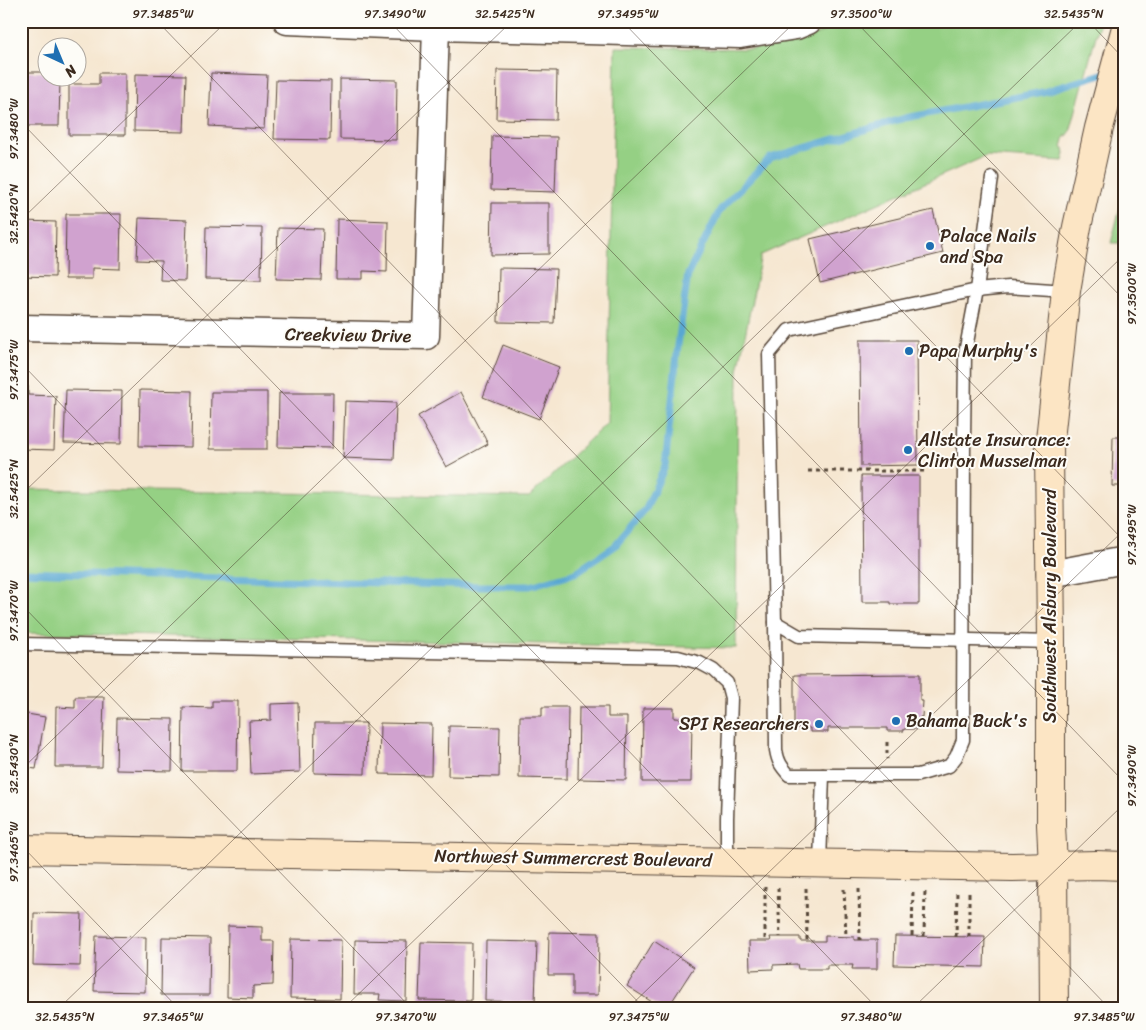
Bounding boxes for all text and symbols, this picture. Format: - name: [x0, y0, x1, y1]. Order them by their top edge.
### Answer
- text: 97.3485°W: [133, 3, 194, 25]
- text: 97.3490°W: [364, 3, 426, 25]
- text: 32.5425°N: [475, 3, 536, 25]
- text: 97.3495°W: [597, 3, 659, 25]
- text: 97.3500°W: [830, 3, 892, 25]
- text: 32.5435°N: [1044, 3, 1104, 25]
- north arrow: [38, 38, 88, 88]
- text: N: [58, 58, 84, 84]
- text: 97.3480°W: [3, 98, 25, 160]
- text: 32.5420°N: [3, 183, 25, 244]
- place label: Palace Nails and Spa: [940, 220, 1037, 273]
- marker: Palace Nails and Spa: [924, 240, 936, 252]
- text: 97.3500°W: [1121, 263, 1143, 325]
- street label: Creekview Drive: [284, 318, 412, 352]
- place label: Papa Murphy's: [919, 335, 1038, 367]
- text: 97.3475°W: [3, 339, 25, 400]
- marker: Papa Murphy's: [903, 345, 915, 357]
- place label: Allstate Insurance: Clinton Musselman: [917, 424, 1071, 477]
- marker: Allstate Insurance: Clinton Musselman: [902, 444, 914, 456]
- text: 32.5425°N: [3, 458, 25, 519]
- street label: Southwest Alsbury Boulevard: [1034, 487, 1066, 723]
- text: 97.3495°W: [1121, 504, 1143, 566]
- text: 97.3470°W: [3, 580, 25, 641]
- place label: Bahama Buck's: [906, 705, 1028, 737]
- place label: SPI Researchers: [679, 708, 810, 740]
- marker: Bahama Buck's: [890, 715, 902, 727]
- marker: SPI Researchers: [813, 718, 825, 730]
- text: 32.5430°N: [3, 734, 25, 794]
- text: 97.3490°W: [1121, 745, 1143, 807]
- text: 97.3465°W: [3, 821, 25, 882]
- street label: Northwest Summercrest Boulevard: [434, 840, 714, 876]
- text: 32.5435°N: [35, 1006, 95, 1028]
- text: 97.3465°W: [143, 1006, 204, 1028]
- text: 97.3470°W: [376, 1006, 437, 1028]
- text: 97.3475°W: [609, 1006, 670, 1028]
- text: 97.3480°W: [840, 1006, 902, 1028]
- text: 97.3485°W: [1074, 1006, 1135, 1028]

